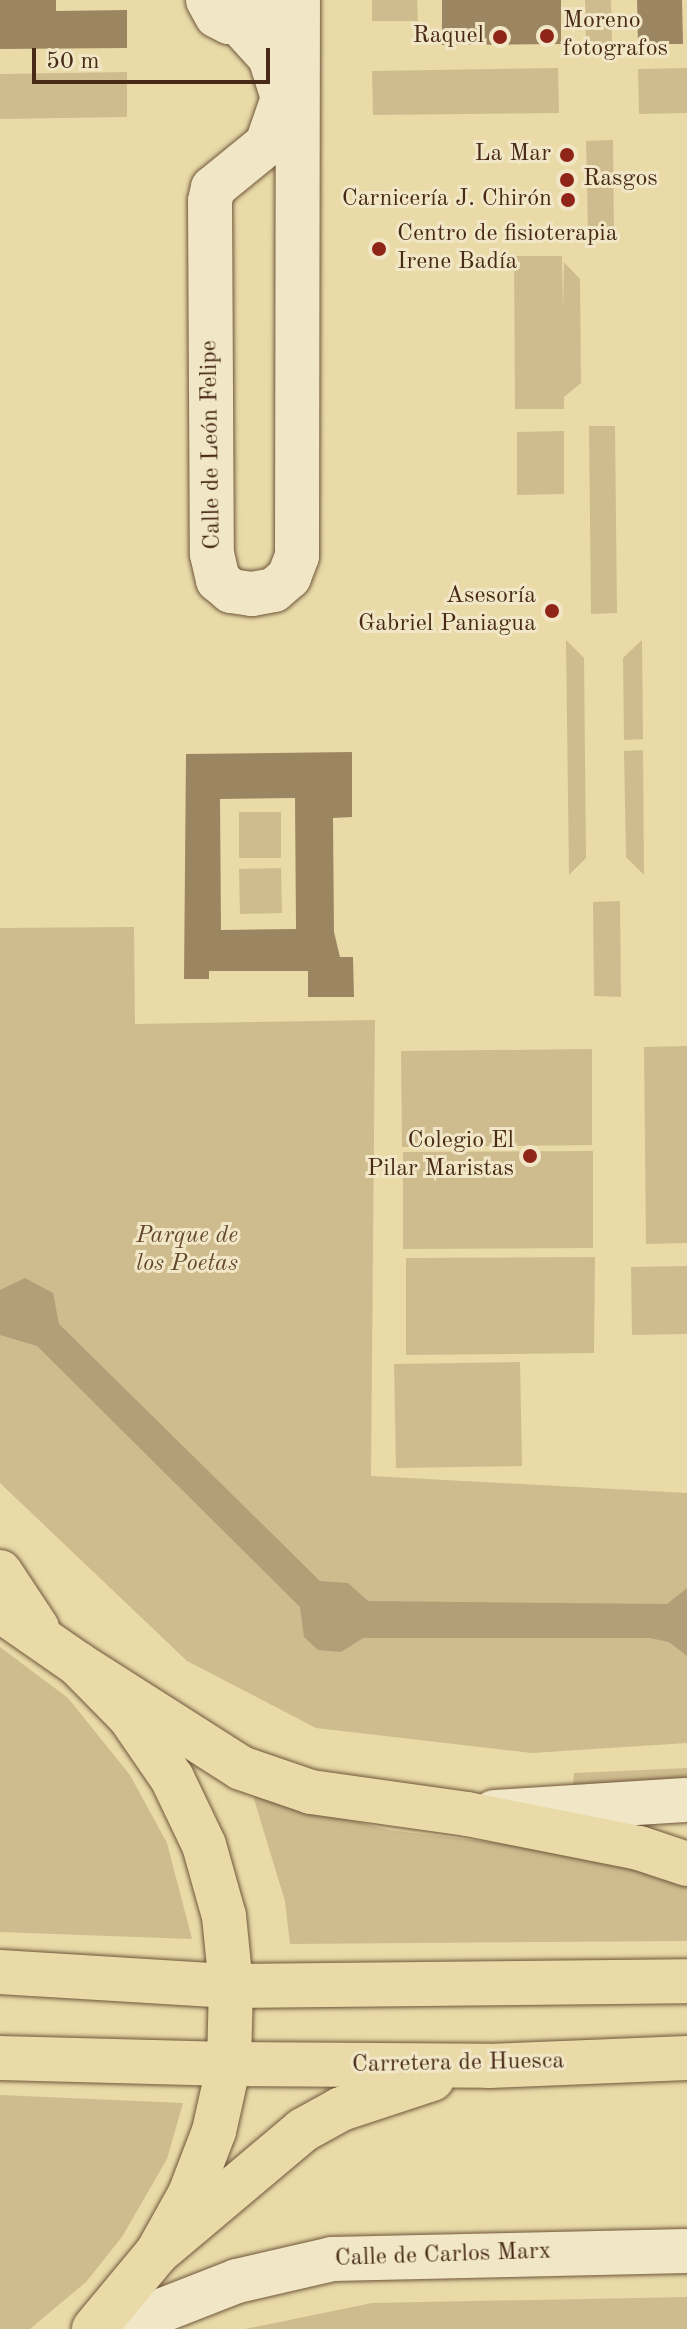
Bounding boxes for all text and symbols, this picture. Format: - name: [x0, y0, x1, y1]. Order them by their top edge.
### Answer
- place label: Moreno fotografos: [563, 8, 668, 64]
- place label: Raquel: [413, 23, 484, 51]
- marker: Moreno fotografos: [538, 27, 556, 45]
- marker: Raquel: [491, 28, 509, 46]
- scale bar: [36, 32, 274, 82]
- text: 50 m: [46, 50, 100, 74]
- place label: La Mar: [475, 141, 551, 169]
- marker: La Mar: [558, 146, 576, 164]
- place label: Rasgos: [583, 166, 658, 194]
- marker: Rasgos: [558, 171, 576, 189]
- place label: Carnicería J. Chirón: [342, 186, 552, 214]
- marker: Carnicería J. Chirón: [559, 191, 577, 209]
- place label: Centro de fisioterapia Irene Badía: [397, 221, 618, 277]
- marker: Centro de fisioterapia Irene Badía: [368, 238, 390, 260]
- street label: Calle de León Felipe: [196, 340, 228, 550]
- place label: Asesoría Gabriel Paniagua: [358, 583, 536, 639]
- marker: Asesoría Gabriel Paniagua: [543, 602, 561, 620]
- place label: Colegio El Pilar Maristas: [367, 1128, 514, 1184]
- marker: Colegio El Pilar Maristas: [521, 1147, 539, 1165]
- park label: Parque de los Poetas: [136, 1223, 238, 1279]
- street label: Carretera de Huesca: [352, 2048, 564, 2080]
- street label: Calle de Carlos Marx: [334, 2238, 552, 2274]

